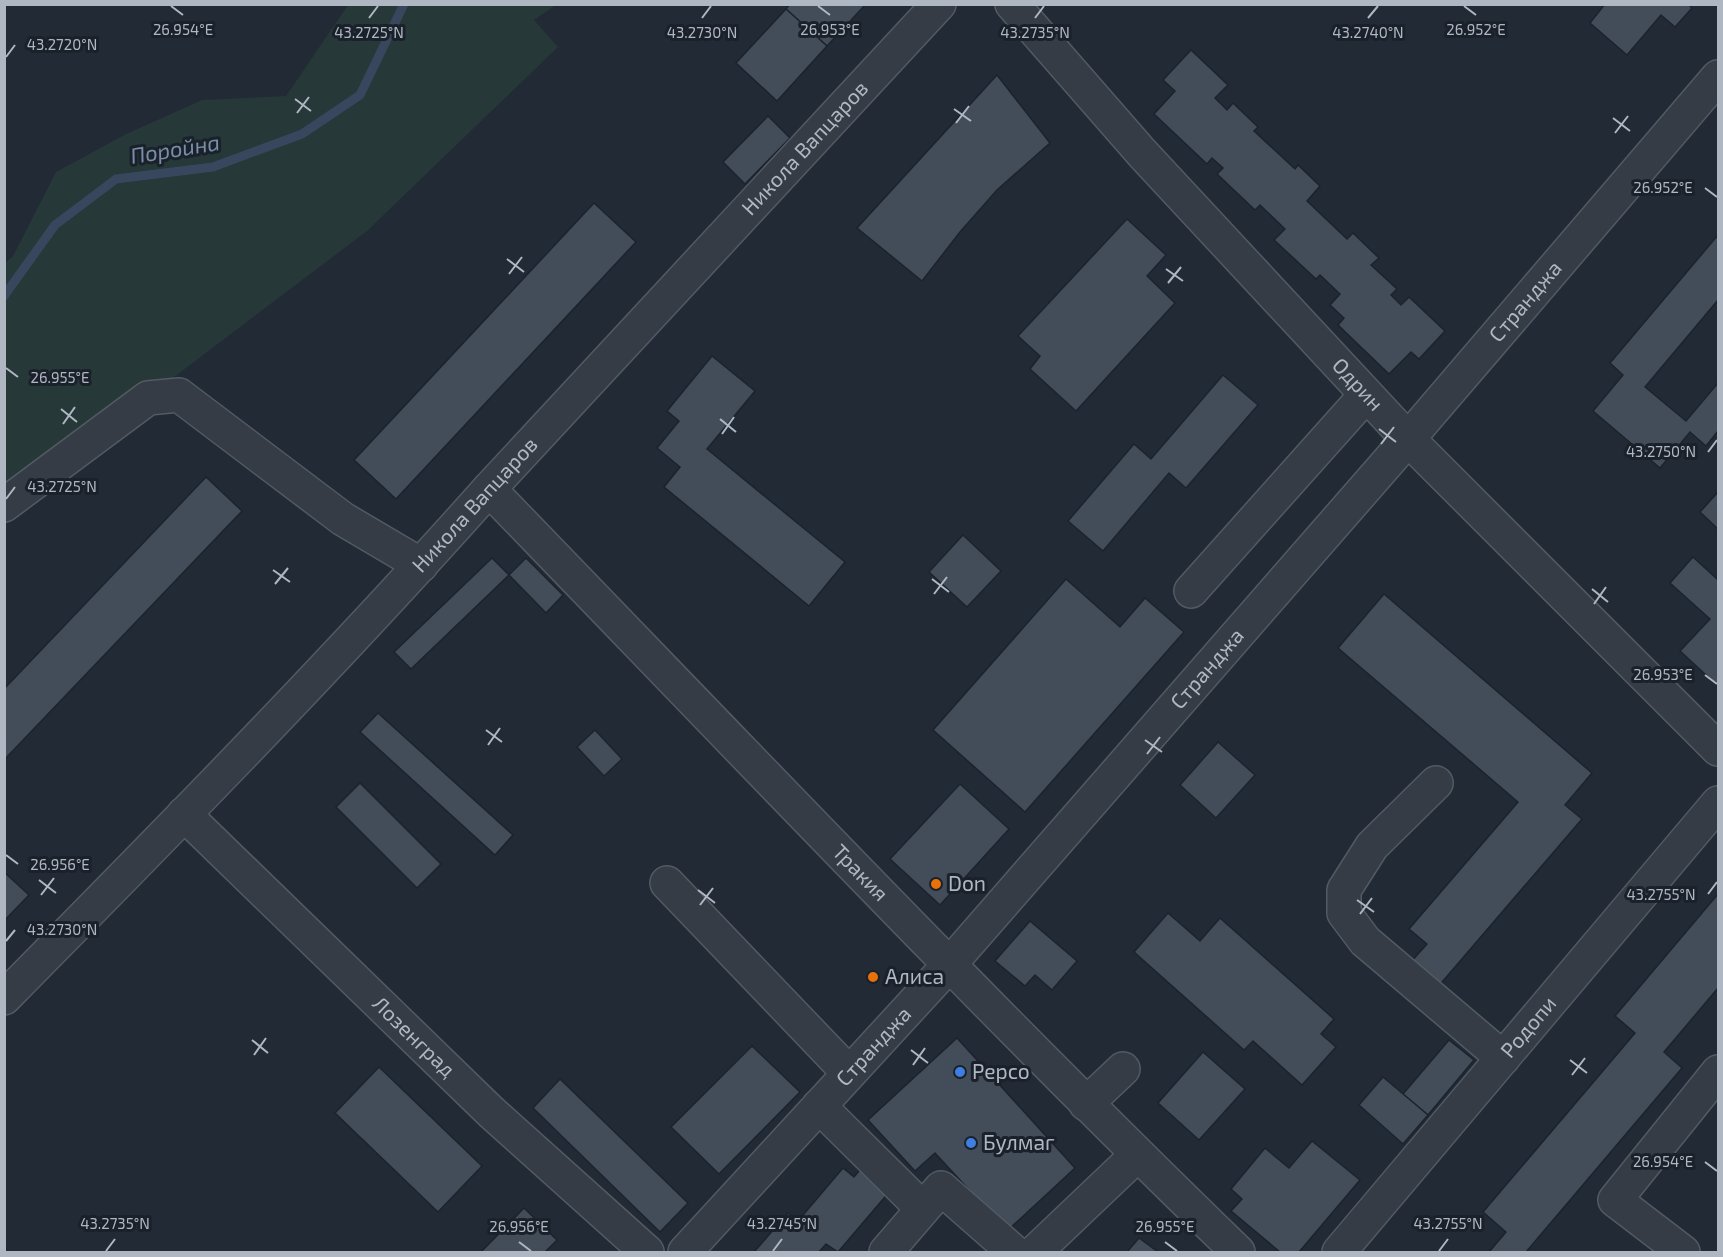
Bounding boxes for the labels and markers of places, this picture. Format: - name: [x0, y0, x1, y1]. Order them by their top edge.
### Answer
- place label: Don: [948, 870, 986, 895]
- marker: Don: [929, 877, 943, 891]
- place label: Алиса: [885, 963, 944, 988]
- marker: Алиса: [866, 970, 880, 984]
- place label: Pepco: [972, 1058, 1030, 1083]
- marker: Pepco: [953, 1065, 967, 1079]
- place label: Булмаг: [983, 1129, 1055, 1155]
- marker: Булмаг: [964, 1136, 978, 1150]

